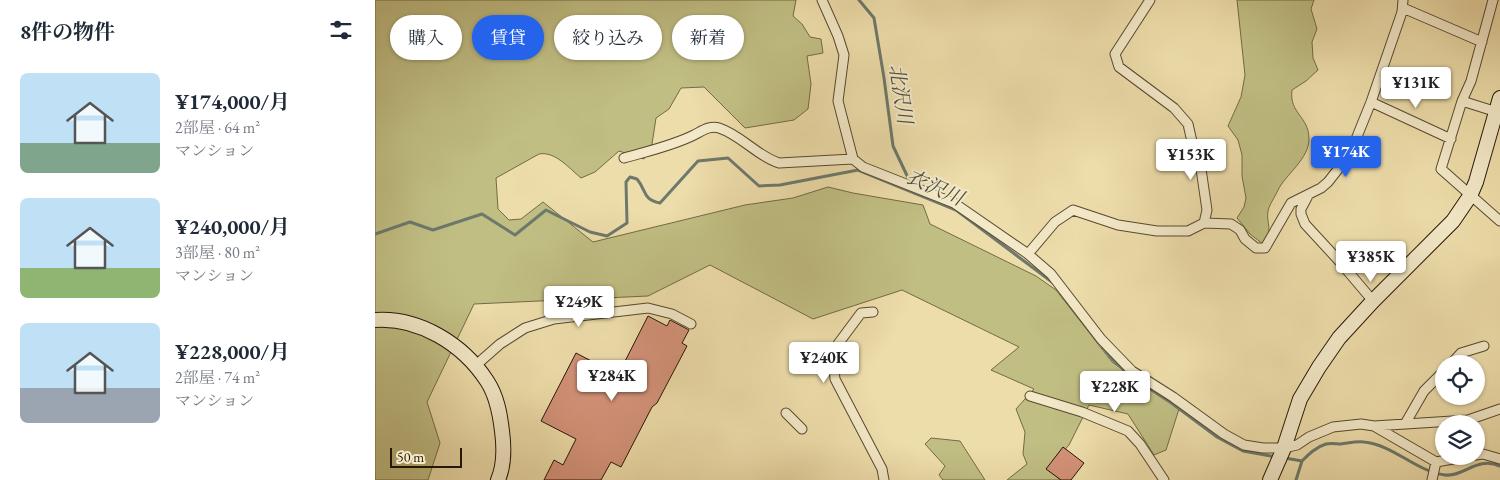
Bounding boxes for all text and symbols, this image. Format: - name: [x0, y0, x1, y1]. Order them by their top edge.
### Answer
- chip: 購入: [390, 15, 462, 60]
- chip: 賃貸: [472, 15, 544, 60]
- chip: 絞り込み: [554, 15, 662, 60]
- chip: 新着: [672, 15, 744, 60]
- icon: filters: [327, 16, 355, 44]
- text: 8件の物件: [20, 18, 115, 45]
- water label: 北沢川: [883, 62, 919, 128]
- pin: ¥131K: [1381, 66, 1451, 109]
- text: ¥131K: [1392, 72, 1440, 93]
- text: ¥174,000/月: [175, 88, 290, 115]
- icon: home: [60, 93, 120, 153]
- text: 2部屋 · 64 m²: [175, 117, 260, 138]
- pin: ¥174K: [1311, 136, 1381, 178]
- pin: ¥153K: [1156, 138, 1226, 181]
- text: マンション: [175, 140, 254, 161]
- text: ¥174K: [1322, 141, 1370, 162]
- text: ¥153K: [1167, 144, 1215, 165]
- water label: 衣沢川: [902, 163, 970, 212]
- text: ¥240,000/月: [175, 213, 290, 240]
- icon: home: [60, 218, 120, 278]
- pin: ¥385K: [1336, 240, 1406, 283]
- text: 3部屋 · 80 m²: [175, 242, 260, 263]
- text: ¥385K: [1347, 246, 1395, 267]
- text: マンション: [175, 265, 254, 286]
- pin: ¥249K: [544, 286, 614, 328]
- text: ¥249K: [555, 291, 603, 312]
- text: ¥228,000/月: [175, 338, 290, 365]
- pin: ¥240K: [789, 342, 859, 384]
- icon: home: [60, 343, 120, 403]
- text: ¥240K: [800, 347, 848, 368]
- map controls: [1435, 355, 1485, 465]
- button: locate: [1435, 355, 1485, 405]
- pin: ¥284K: [577, 360, 647, 402]
- text: ¥284K: [588, 365, 636, 386]
- text: 2部屋 · 74 m²: [175, 367, 260, 388]
- pin: ¥228K: [1080, 370, 1150, 413]
- text: ¥228K: [1091, 376, 1139, 397]
- text: マンション: [175, 390, 254, 411]
- button: layers: [1435, 415, 1485, 465]
- scale bar: [390, 445, 463, 468]
- text: 50 m: [397, 448, 424, 466]

